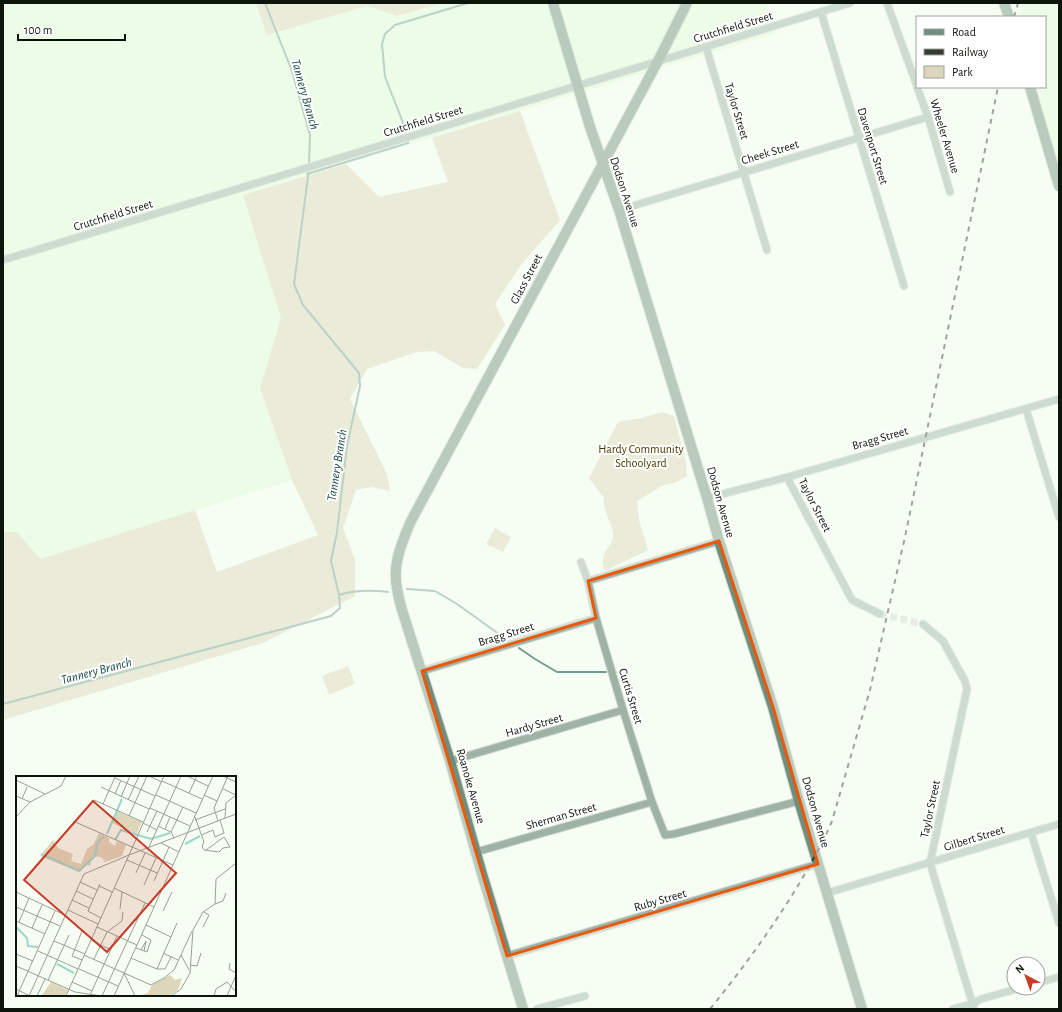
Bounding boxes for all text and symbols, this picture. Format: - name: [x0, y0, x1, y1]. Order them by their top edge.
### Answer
- street label: Crutchfield Street: [692, 9, 774, 45]
- scale bar: [18, 16, 125, 42]
- legend: [916, 16, 1046, 88]
- text: 100 m: [24, 24, 52, 36]
- text: Road: [952, 26, 976, 38]
- text: Railway: [952, 46, 988, 59]
- water label: Tannery Branch: [288, 58, 321, 131]
- text: Park: [952, 66, 973, 78]
- street label: Taylor Street: [722, 81, 751, 141]
- street label: Wheeler Avenue: [928, 97, 962, 175]
- street label: Crutchfield Street: [382, 103, 464, 139]
- street label: Davenport Street: [856, 106, 890, 186]
- street label: Cheek Street: [740, 138, 800, 166]
- street label: Dodson Avenue: [608, 155, 642, 229]
- street label: Crutchfield Street: [72, 197, 154, 233]
- street label: Glass Street: [508, 252, 544, 306]
- street label: Bragg Street: [851, 424, 909, 452]
- water label: Tannery Branch: [325, 428, 350, 502]
- park label: Hardy Community Schoolyard: [598, 443, 684, 470]
- street label: Dodson Avenue: [705, 465, 737, 539]
- street label: Taylor Street: [795, 476, 834, 534]
- street label: Bragg Street: [477, 620, 535, 648]
- water label: Tannery Branch: [60, 656, 133, 687]
- street label: Curtis Street: [617, 667, 645, 725]
- street label: Hardy Street: [504, 711, 564, 740]
- street label: Roanoke Avenue: [455, 747, 487, 825]
- street label: Dodson Avenue: [800, 775, 832, 849]
- inset map: [16, 776, 236, 996]
- street label: Taylor Street: [918, 779, 943, 839]
- street label: Sherman Street: [524, 800, 598, 832]
- street label: Gilbert Street: [942, 823, 1006, 853]
- street label: Ruby Street: [632, 887, 688, 914]
- north arrow: [1006, 956, 1046, 996]
- text: N: [1013, 962, 1026, 975]

